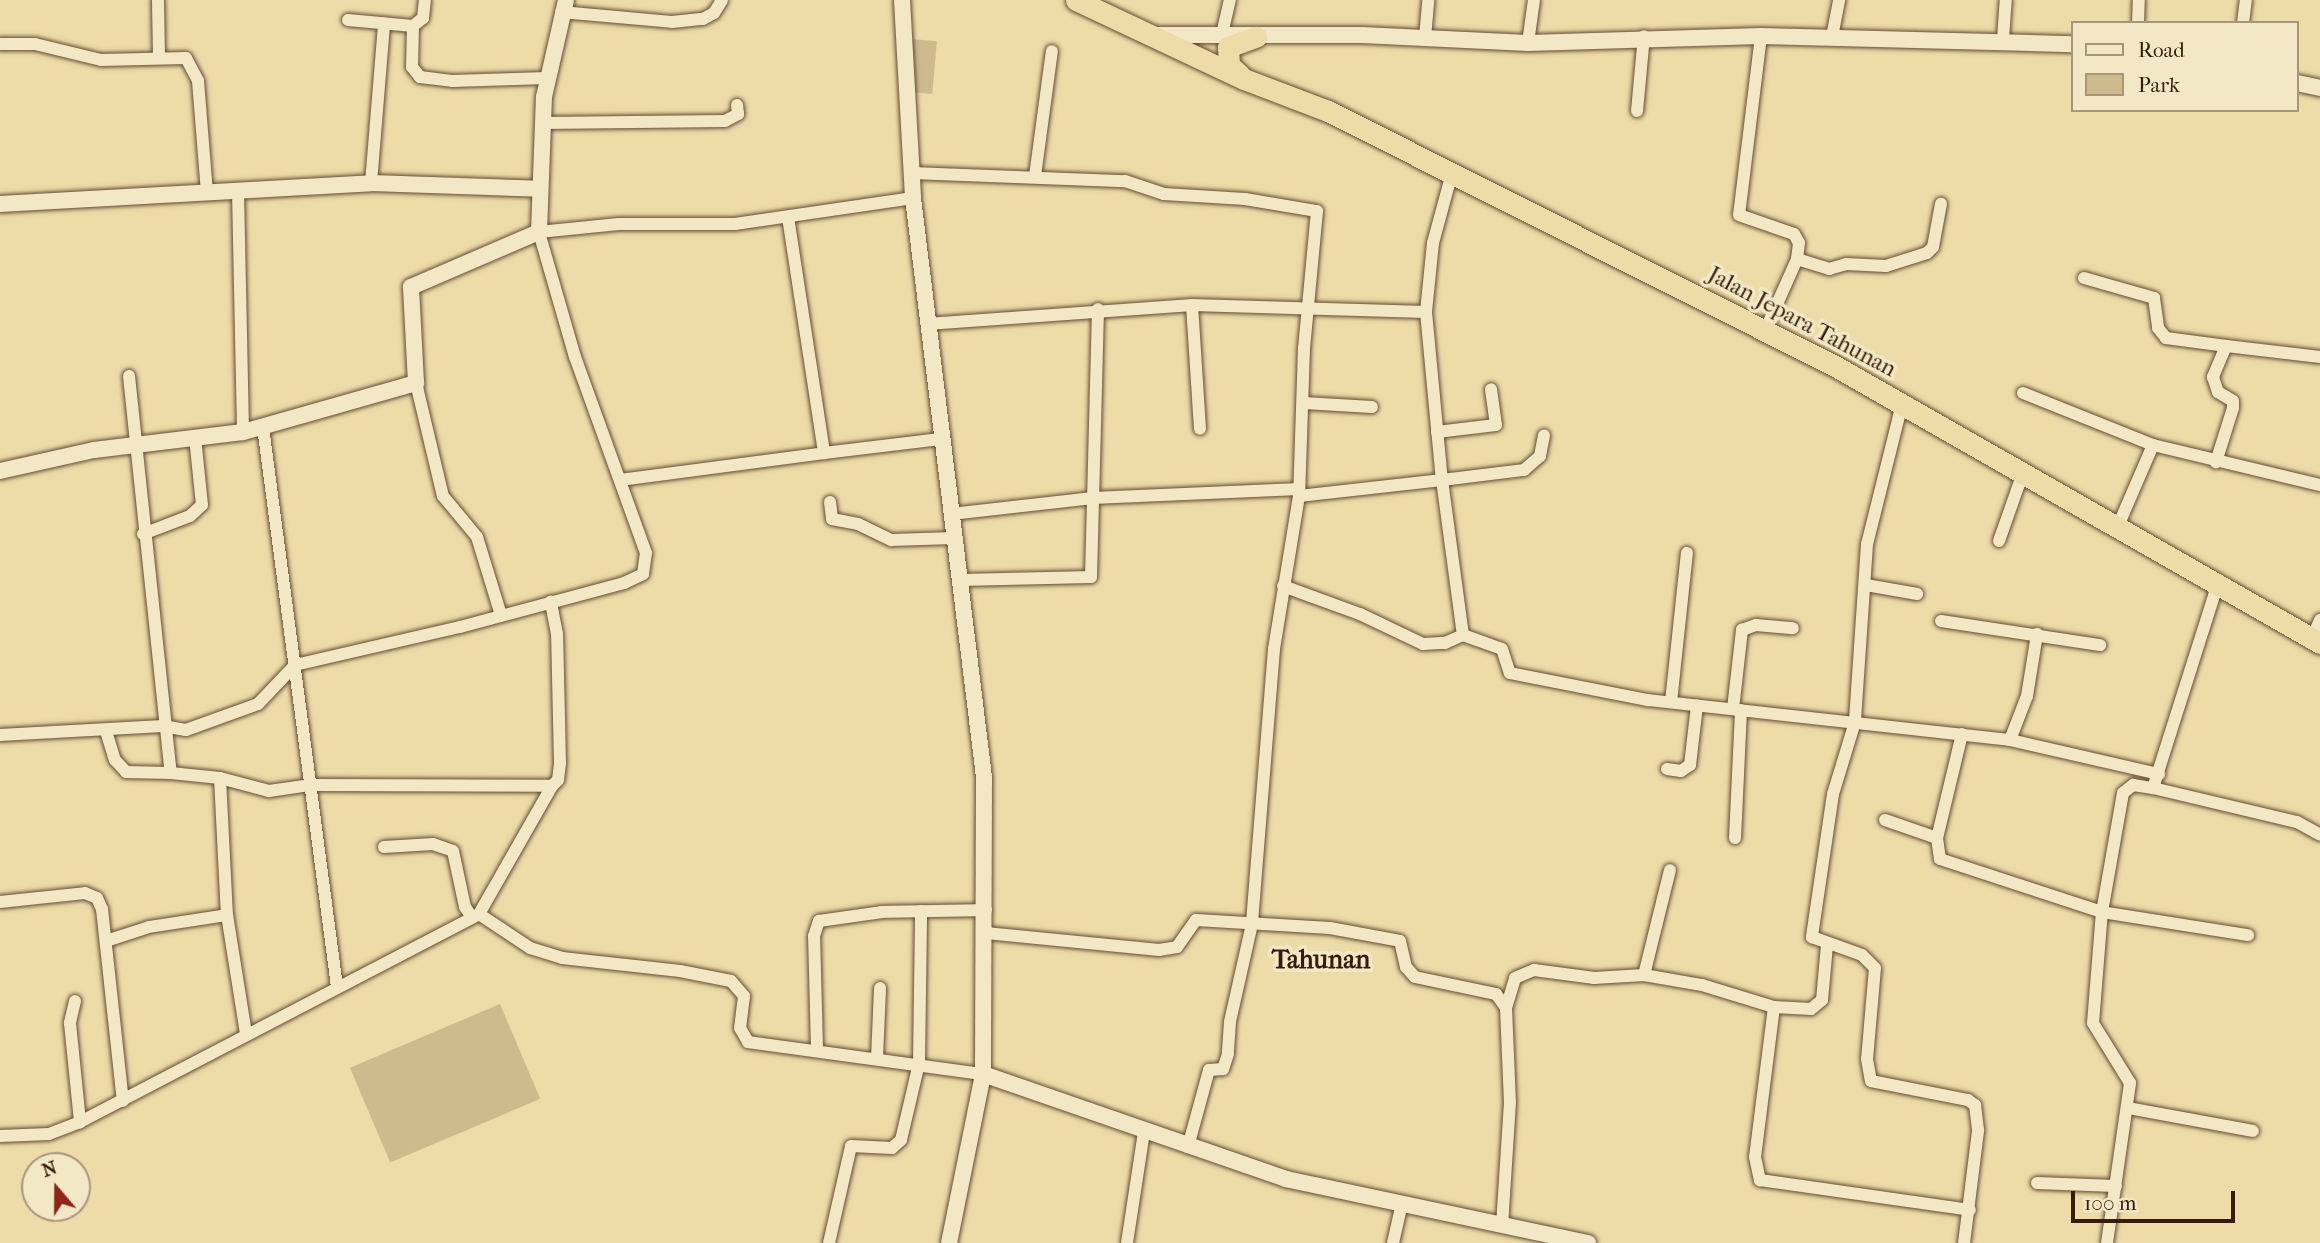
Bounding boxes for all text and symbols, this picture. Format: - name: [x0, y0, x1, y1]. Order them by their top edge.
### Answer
- legend: [2072, 21, 2299, 112]
- text: Road: [2138, 38, 2185, 62]
- text: Park: [2138, 73, 2180, 97]
- street label: Jalan Jepara Tahunan: [1703, 261, 1901, 383]
- district label: Tahunan: [1272, 944, 1370, 976]
- north arrow: [21, 1152, 91, 1222]
- text: N: [39, 1156, 60, 1182]
- scale bar: [2075, 1176, 2240, 1220]
- text: 100 m: [2084, 1191, 2137, 1215]

